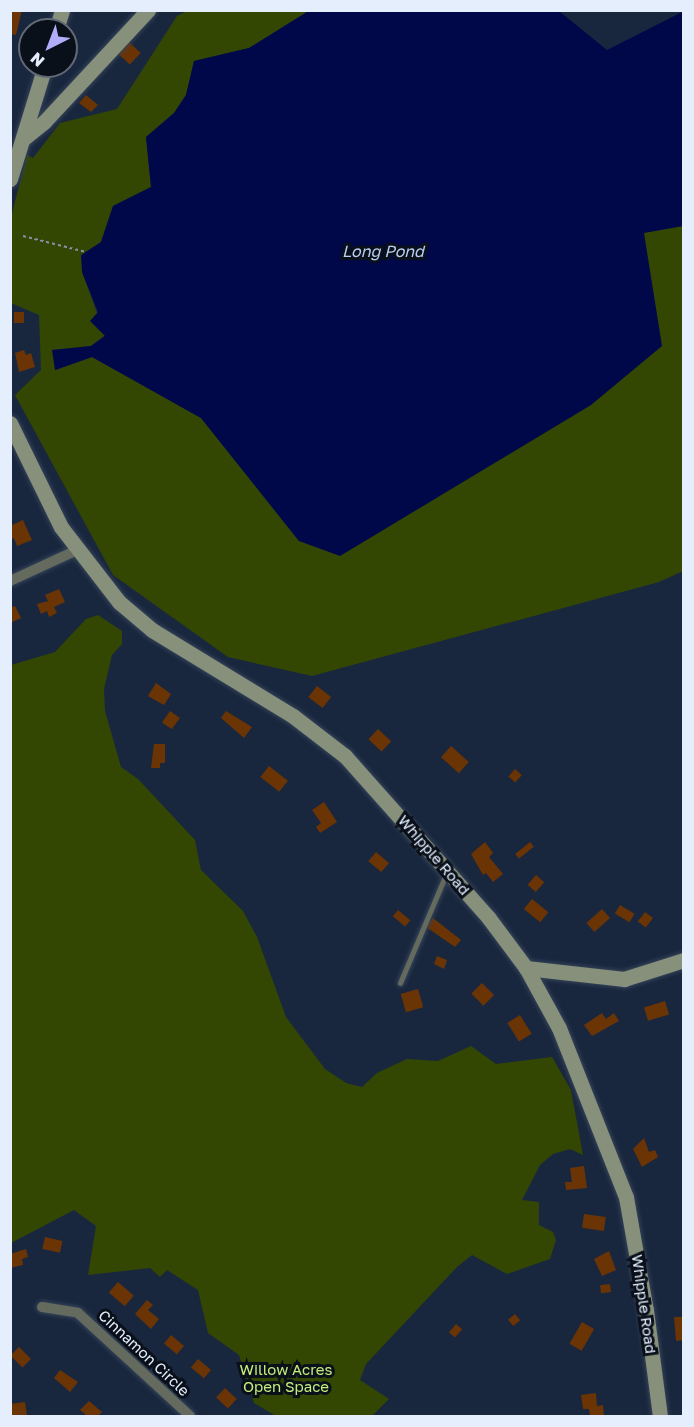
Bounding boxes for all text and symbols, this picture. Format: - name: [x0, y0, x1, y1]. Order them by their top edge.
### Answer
- north arrow: [18, 18, 78, 78]
- text: N: [26, 48, 49, 71]
- water label: Long Pond: [342, 241, 424, 261]
- street label: Whipple Road: [394, 811, 474, 899]
- street label: Whipple Road: [628, 1253, 660, 1355]
- street label: Cinnamon Circle: [95, 1306, 193, 1400]
- park label: Willow Acres Open Space: [239, 1360, 333, 1395]

